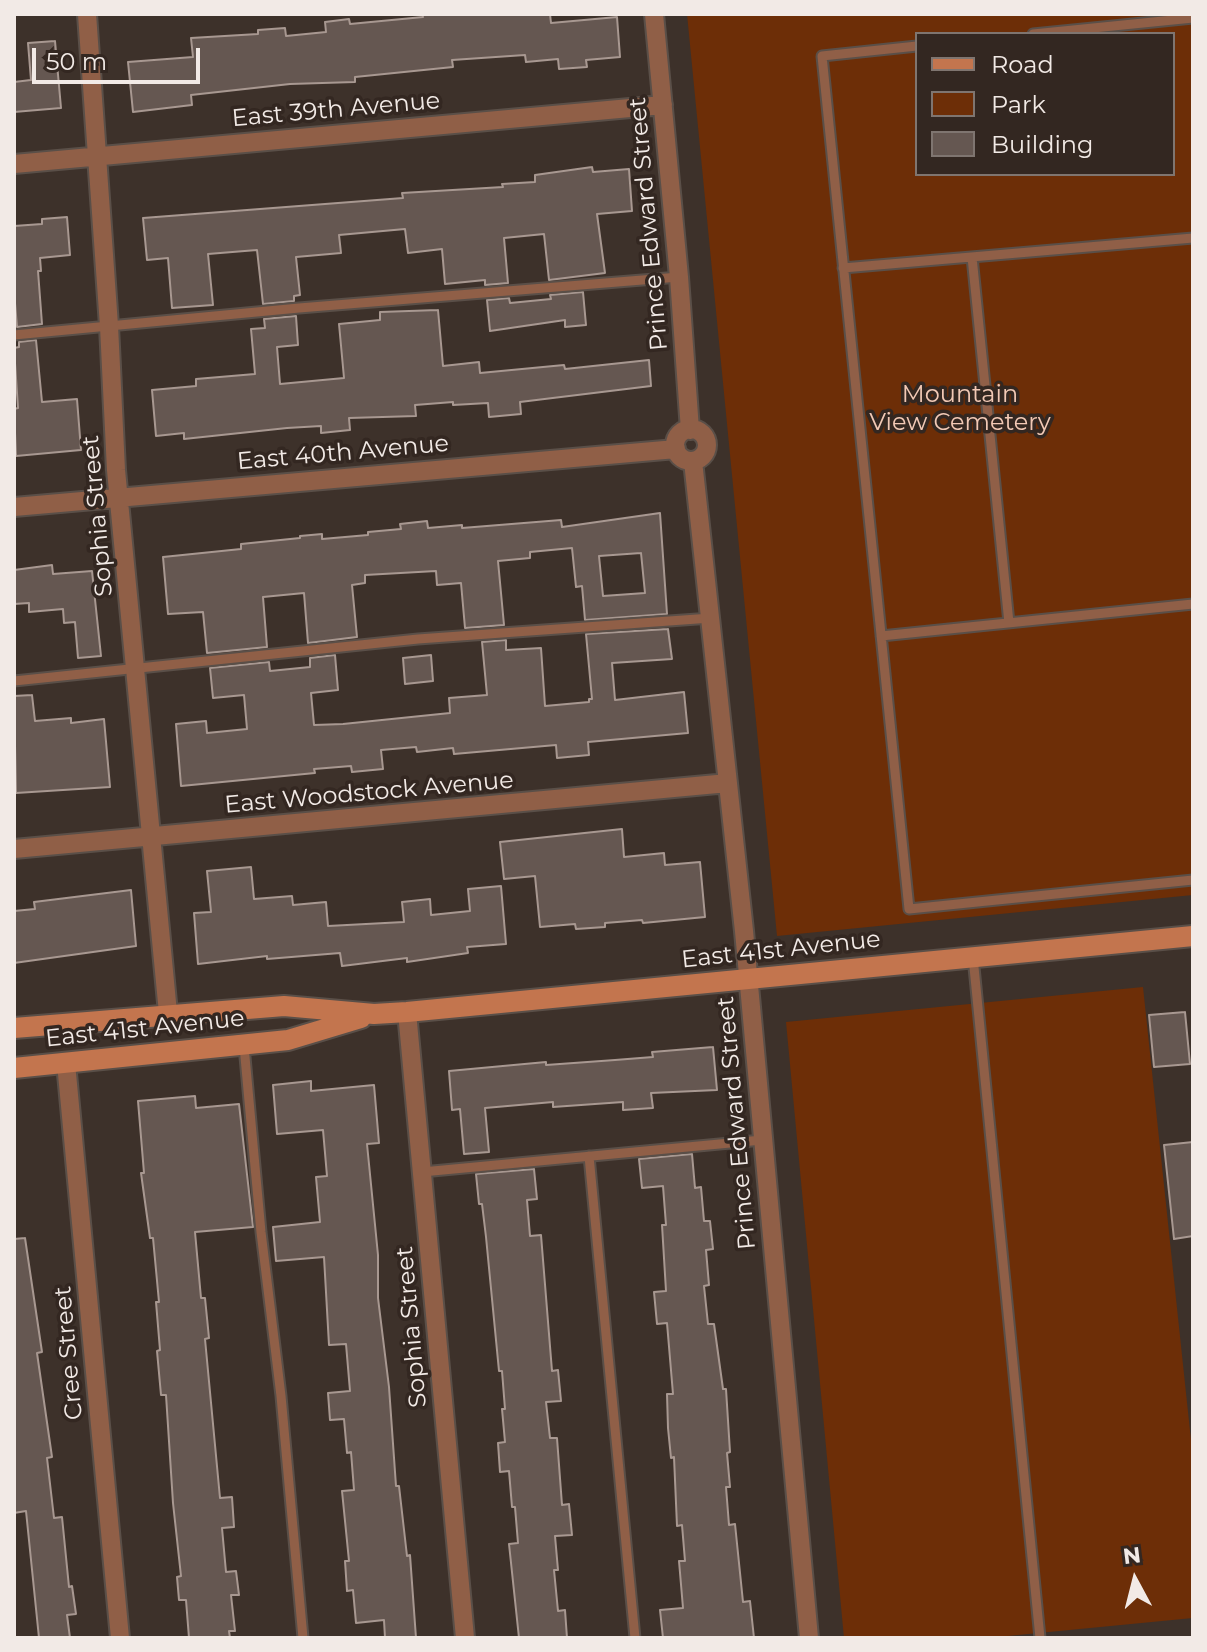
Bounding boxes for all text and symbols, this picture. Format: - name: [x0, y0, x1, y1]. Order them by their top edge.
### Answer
- scale bar: [36, 32, 204, 82]
- legend: [915, 32, 1175, 176]
- text: 50 m: [46, 47, 107, 76]
- text: Road: [991, 50, 1054, 79]
- street label: East 39th Avenue: [231, 87, 441, 133]
- text: Park: [991, 90, 1046, 119]
- street label: Prince Edward Street: [624, 96, 674, 352]
- text: Building: [991, 130, 1094, 159]
- park label: Mountain View Cemetery: [869, 381, 1051, 437]
- street label: East 40th Avenue: [236, 429, 450, 477]
- street label: Sophia Street: [77, 434, 119, 598]
- street label: East Woodstock Avenue: [223, 766, 515, 820]
- street label: East 41st Avenue: [680, 925, 882, 975]
- street label: Prince Edward Street: [712, 995, 762, 1251]
- street label: East 41st Avenue: [44, 1004, 246, 1054]
- street label: Sophia Street: [391, 1245, 433, 1409]
- street label: Cree Street: [49, 1285, 89, 1421]
- north arrow: [1095, 1540, 1175, 1620]
- text: N: [1122, 1541, 1142, 1570]

